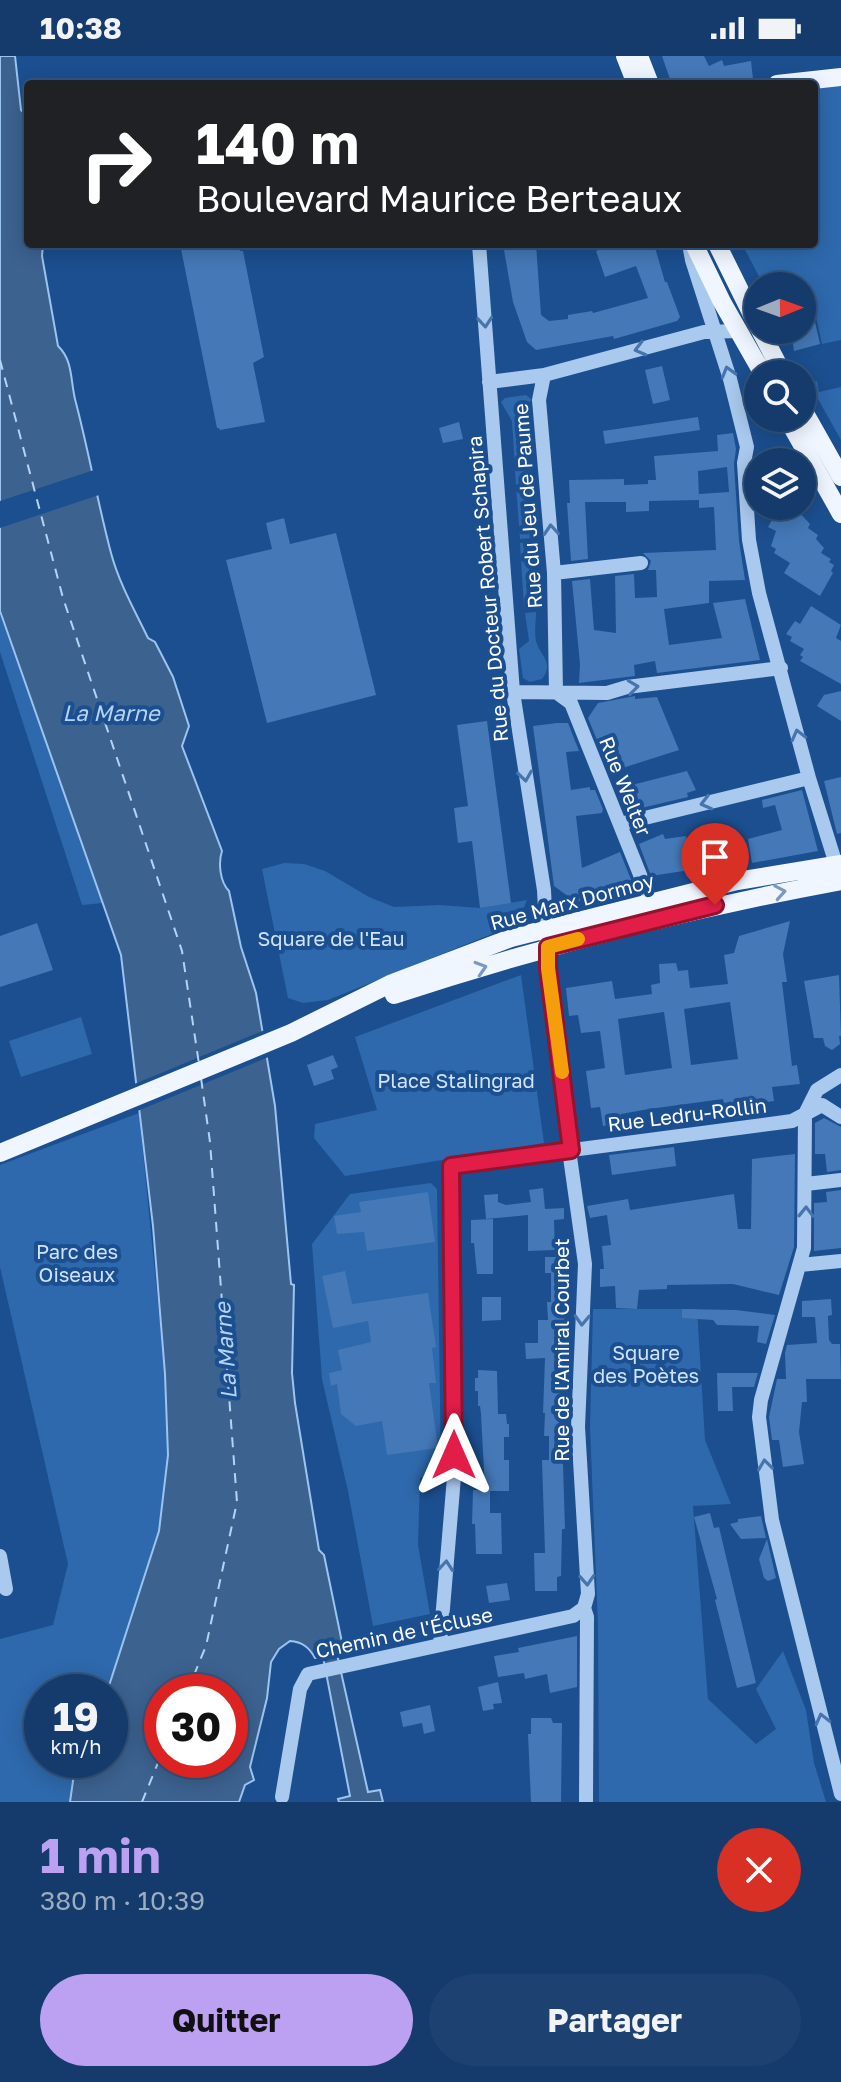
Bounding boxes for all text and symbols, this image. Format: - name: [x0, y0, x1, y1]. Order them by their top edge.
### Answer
- text: 10:38: [40, 10, 122, 46]
- text: 140 m: [196, 109, 359, 176]
- icon: right: [64, 112, 168, 216]
- text: Boulevard Maurice Berteaux: [196, 177, 682, 220]
- north arrow: [744, 272, 816, 344]
- map controls: [744, 272, 816, 520]
- one-way arrow: [476, 316, 493, 329]
- one-way arrow: [633, 340, 647, 357]
- button: search: [744, 360, 816, 432]
- one-way arrow: [721, 366, 737, 380]
- street label: Rue du Jeu de Paume: [508, 403, 546, 609]
- street label: Rue du Docteur Robert Schapira: [462, 435, 512, 743]
- button: layers: [744, 448, 816, 520]
- one-way arrow: [543, 523, 560, 536]
- one-way arrow: [627, 679, 640, 696]
- water label: La Marne: [63, 699, 162, 726]
- one-way arrow: [790, 729, 807, 743]
- street label: Rue Welter: [595, 733, 657, 839]
- one-way arrow: [516, 769, 533, 783]
- one-way arrow: [699, 794, 713, 811]
- pin: [681, 823, 749, 905]
- icon: arrive: [693, 835, 737, 879]
- street label: Rue Marx Dormoy: [487, 868, 657, 934]
- one-way arrow: [773, 884, 786, 901]
- park label: Square de l'Eau: [258, 926, 405, 950]
- one-way arrow: [473, 961, 487, 977]
- park label: Place Stalingrad: [377, 1068, 535, 1092]
- street label: Rue Ledru-Rollin: [606, 1092, 768, 1136]
- one-way arrow: [797, 1205, 815, 1218]
- street label: Rue de l'Amiral Courbet: [549, 1238, 573, 1462]
- park label: Parc des Oiseaux: [36, 1239, 118, 1286]
- water label: La Marne: [208, 1299, 242, 1400]
- one-way arrow: [574, 1314, 591, 1327]
- park label: Square des Poètes: [593, 1340, 699, 1387]
- position arrow: [412, 1413, 496, 1497]
- one-way arrow: [757, 1459, 774, 1472]
- one-way arrow: [437, 1559, 454, 1572]
- one-way arrow: [578, 1574, 595, 1587]
- street label: Chemin de l'Écluse: [313, 1602, 495, 1662]
- speed limit sign: 30: [144, 1674, 248, 1778]
- text: 19: [53, 1692, 99, 1740]
- one-way arrow: [814, 1712, 831, 1726]
- text: km/h: [51, 1734, 101, 1758]
- text: 1 min: [40, 1826, 161, 1884]
- button: close: [717, 1828, 801, 1912]
- text: 380 m · 10:39: [40, 1885, 205, 1916]
- button: Quitter: [40, 1974, 413, 2066]
- button: Partager: [429, 1974, 801, 2066]

